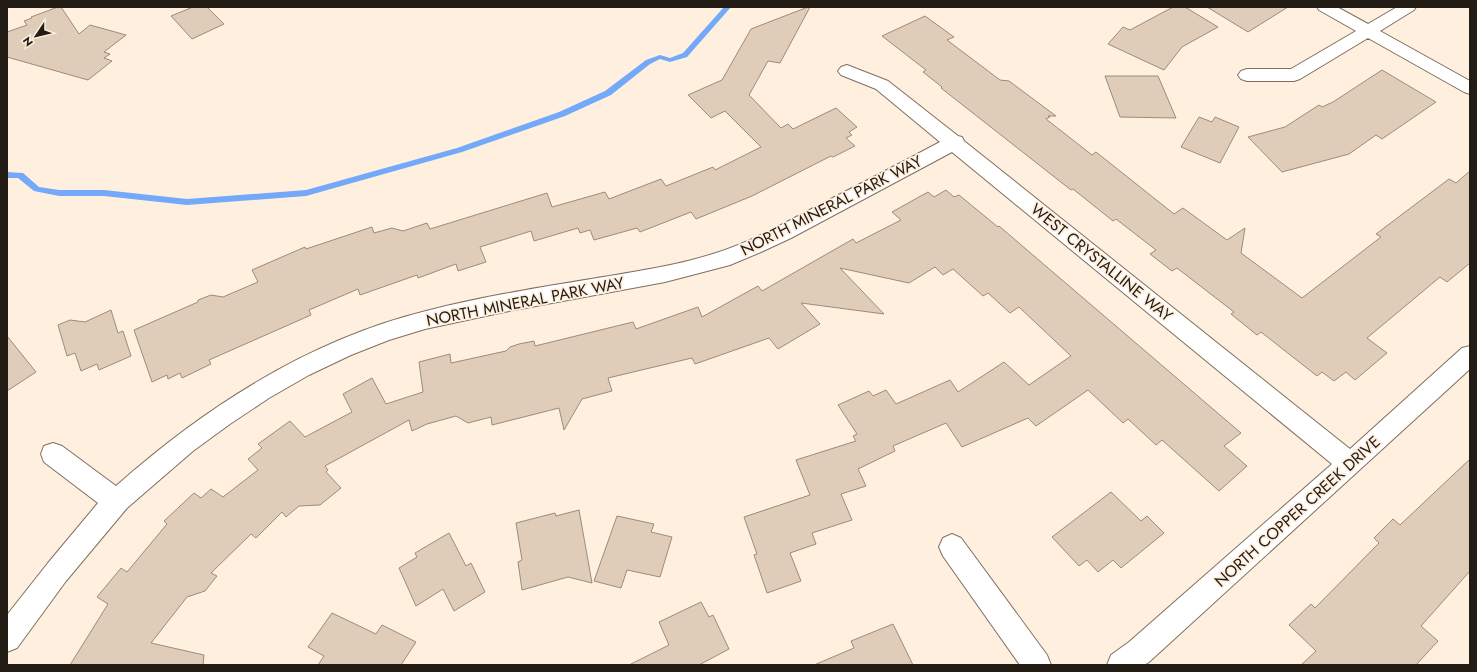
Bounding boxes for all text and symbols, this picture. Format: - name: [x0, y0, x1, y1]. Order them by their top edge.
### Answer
- north arrow: [16, 16, 56, 56]
- text: N: [19, 34, 37, 50]
- street label: NORTH MINERAL PARK WAY: [736, 150, 926, 261]
- street label: WEST CRYSTALLINE WAY: [1026, 198, 1178, 327]
- street label: NORTH MINERAL PARK WAY: [424, 271, 626, 332]
- street label: NORTH COPPER CREEK DRIVE: [1209, 431, 1385, 592]

